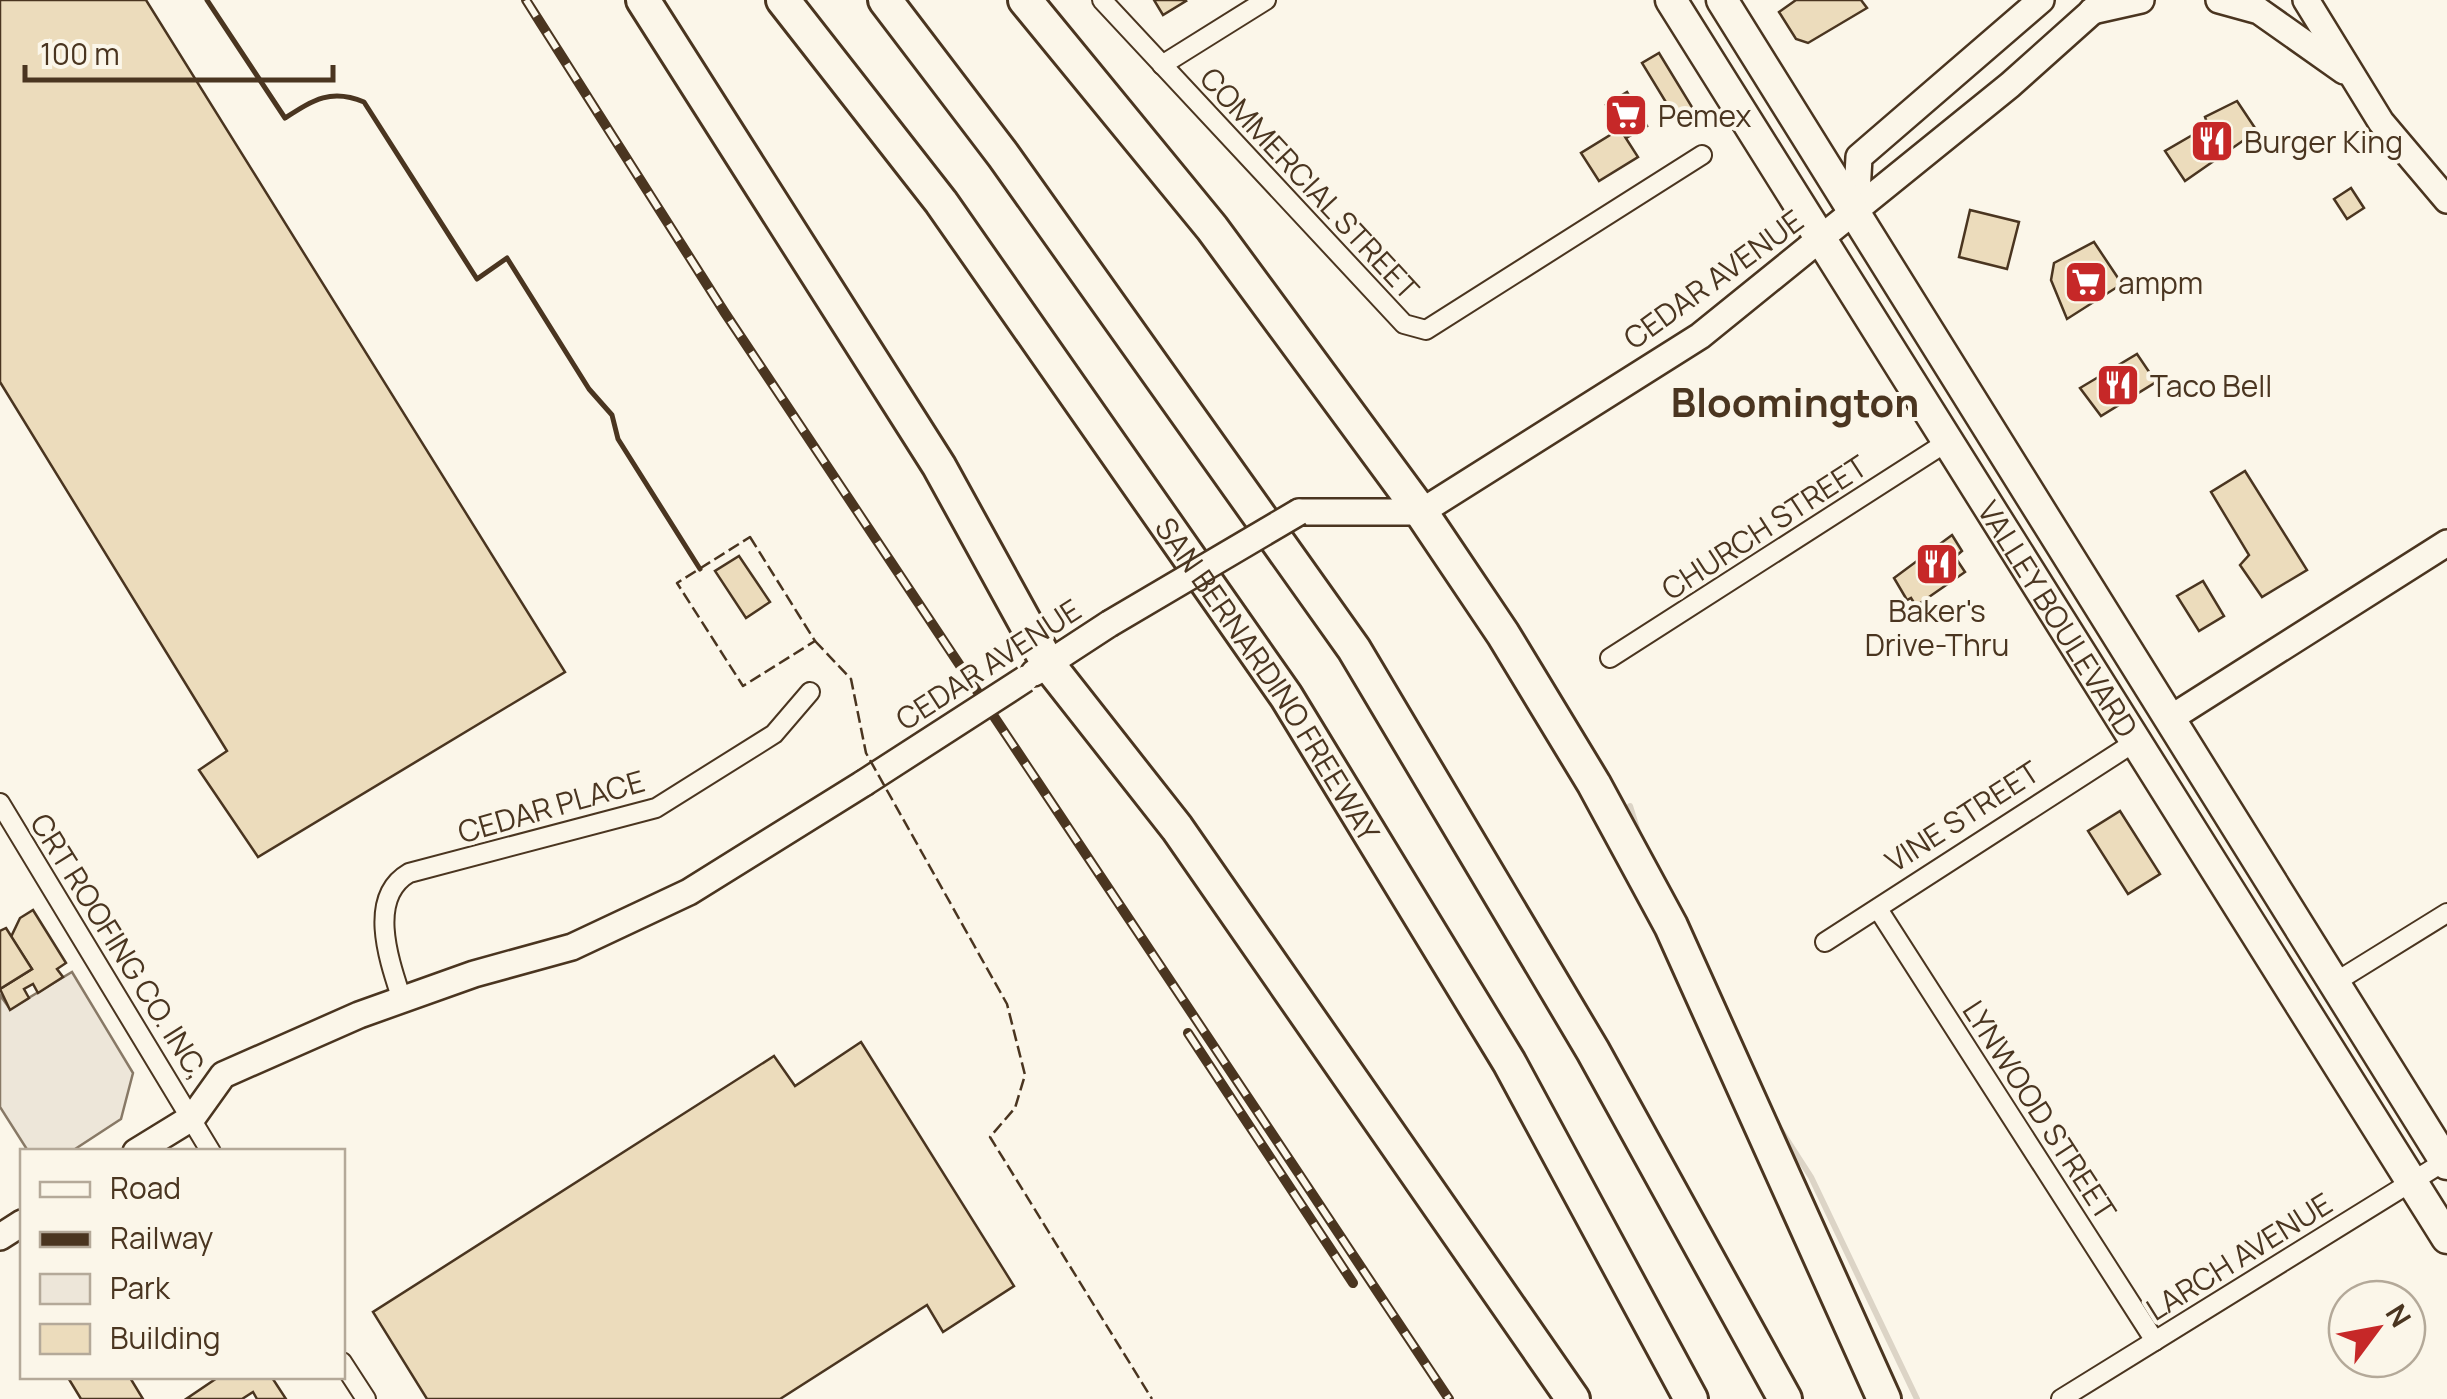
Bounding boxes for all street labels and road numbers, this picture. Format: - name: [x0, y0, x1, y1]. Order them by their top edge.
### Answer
- street label: COMMERCIAL STREET: [1191, 58, 1429, 308]
- street label: CEDAR AVENUE: [1615, 200, 1811, 358]
- street label: CHURCH STREET: [1653, 445, 1875, 609]
- street label: VALLEY BOULEVARD: [1969, 492, 2148, 745]
- street label: SAN BERNARDINO FREEWAY: [1147, 509, 1390, 849]
- street label: CEDAR AVENUE: [888, 589, 1088, 739]
- street label: VINE STREET: [1877, 751, 2047, 881]
- street label: CEDAR PLACE: [453, 760, 649, 852]
- street label: CRT ROOFING CO. INC,: [21, 805, 219, 1087]
- street label: LYNWOOD STREET: [1954, 992, 2126, 1228]
- street label: LARCH AVENUE: [2138, 1183, 2340, 1329]

